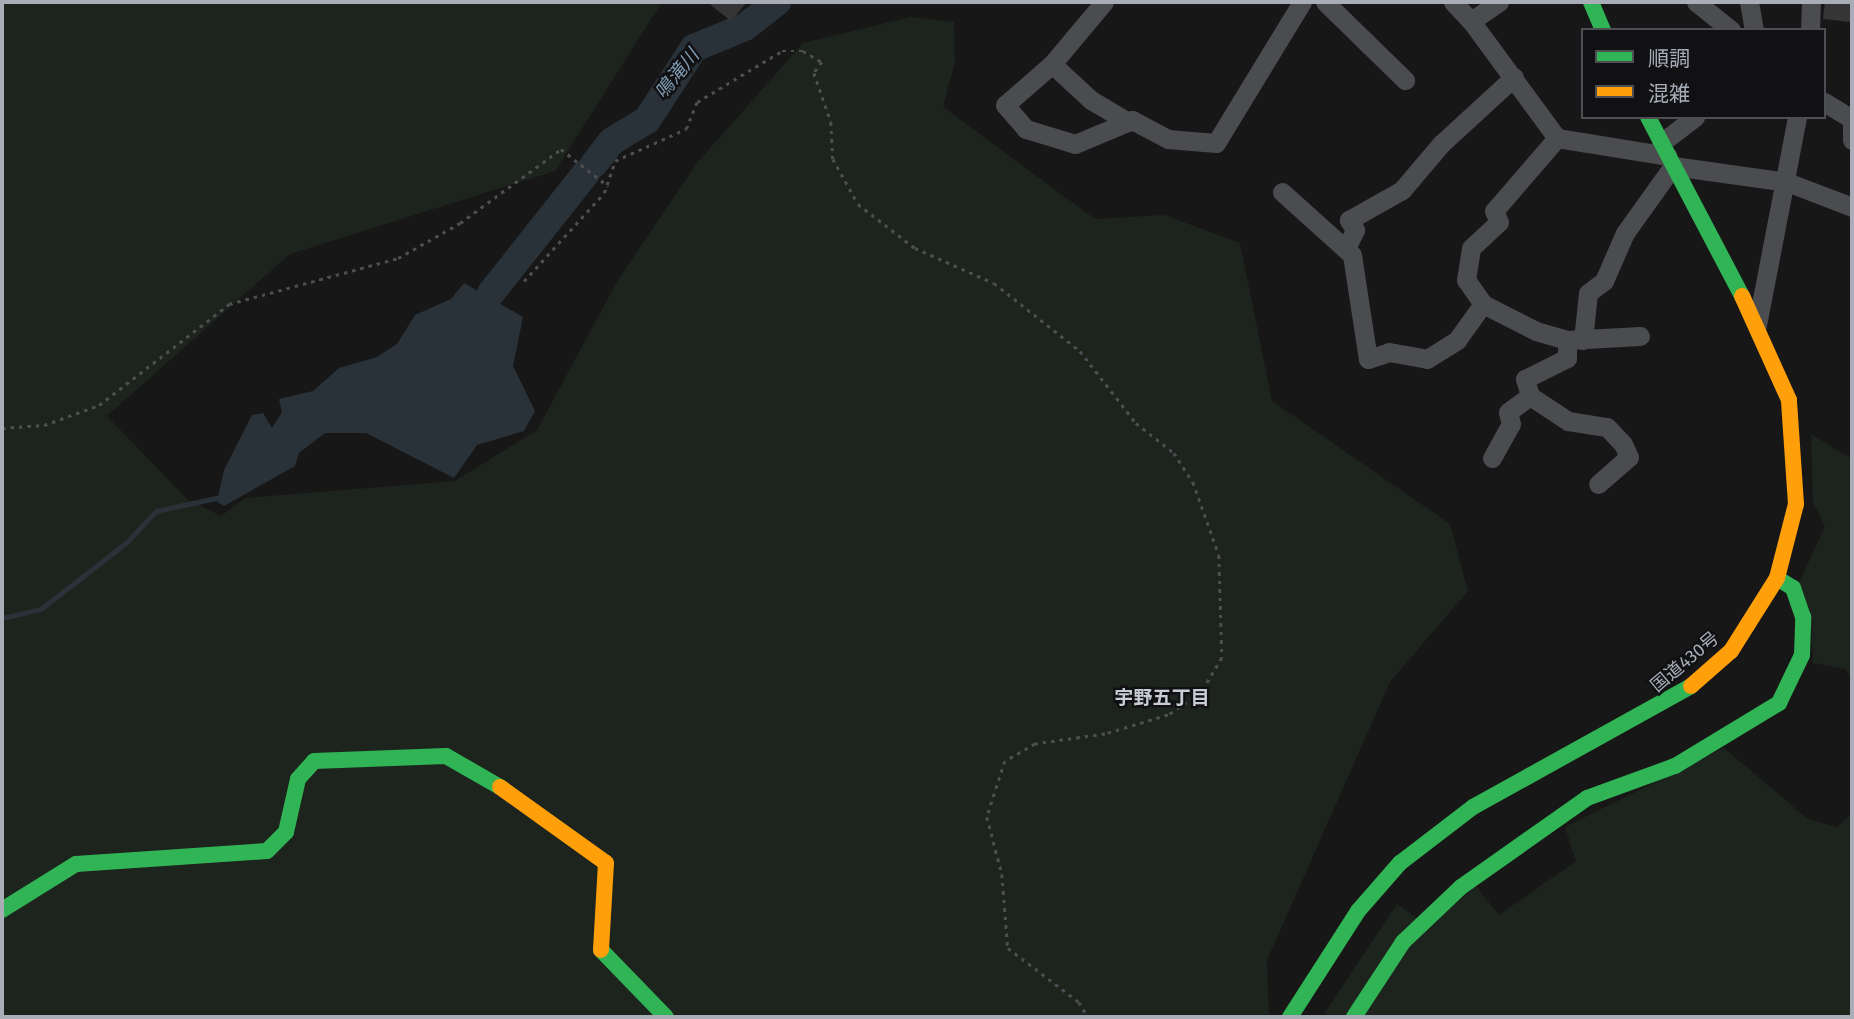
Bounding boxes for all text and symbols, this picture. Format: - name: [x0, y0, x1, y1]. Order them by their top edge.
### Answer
- legend: [1581, 28, 1826, 119]
- water label: 鳴滝川: [650, 45, 704, 103]
- text: 順調: [1648, 46, 1690, 72]
- text: 混雑: [1648, 81, 1690, 107]
- street label: 国道430号: [1647, 627, 1723, 697]
- district label: 宇野五丁目: [1115, 687, 1209, 709]

